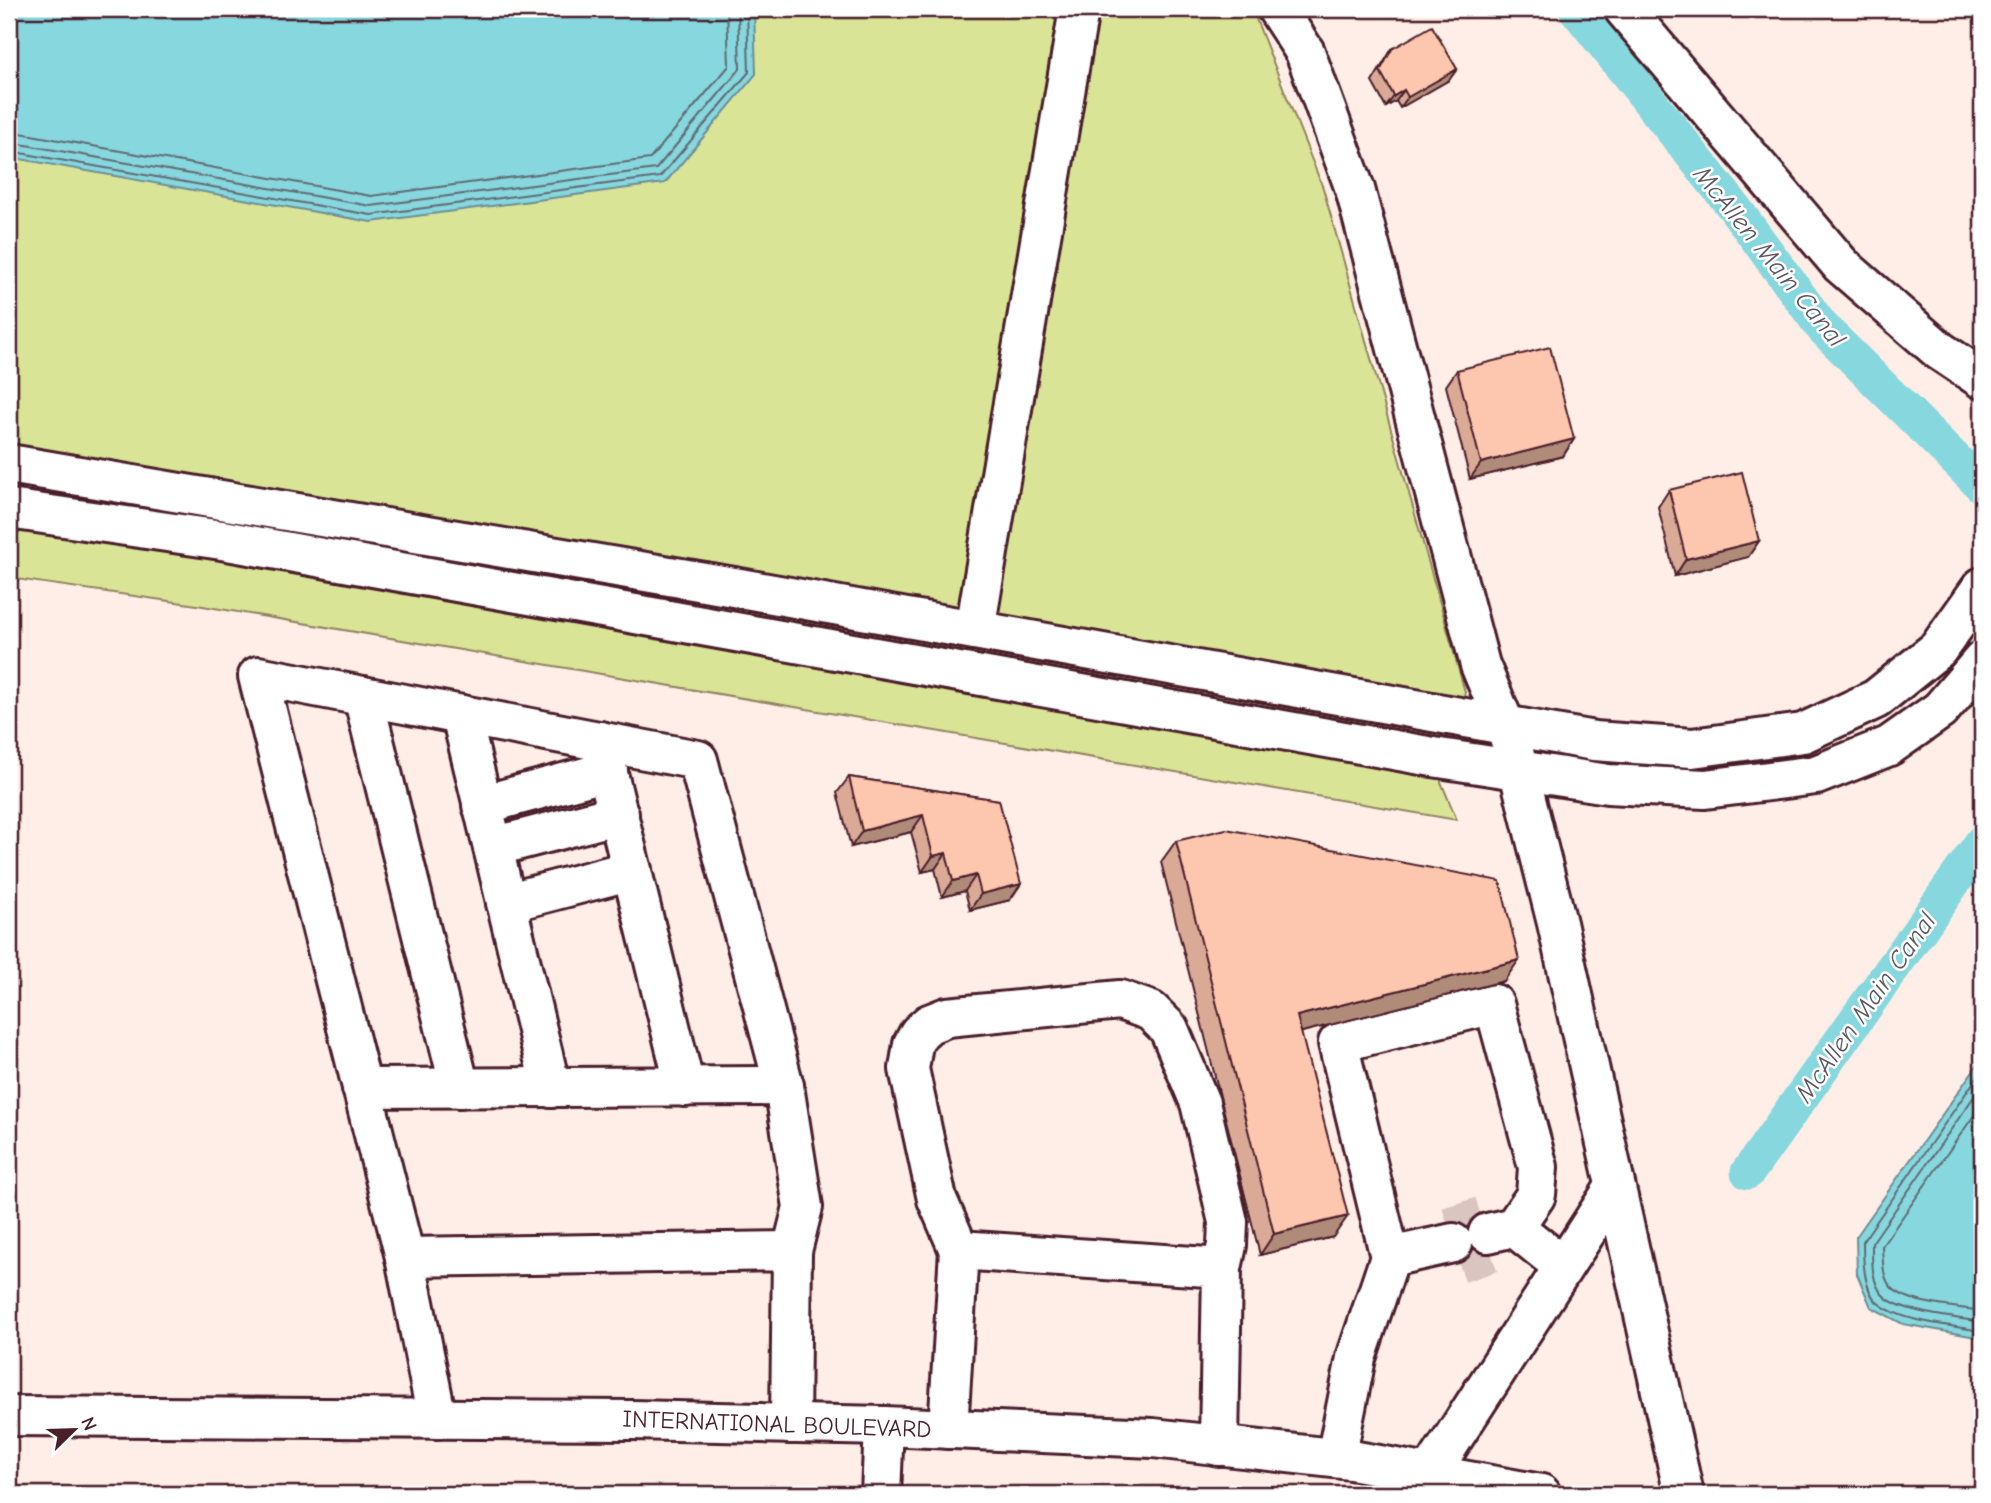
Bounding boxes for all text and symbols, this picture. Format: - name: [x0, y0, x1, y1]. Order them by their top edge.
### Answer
- water label: McAllen Main Canal: [1686, 159, 1852, 353]
- water label: McAllen Main Canal: [1789, 907, 1943, 1109]
- north arrow: [38, 1394, 108, 1464]
- street label: INTERNATIONAL BOULEVARD: [622, 1405, 932, 1443]
- text: N: [76, 1414, 101, 1434]

